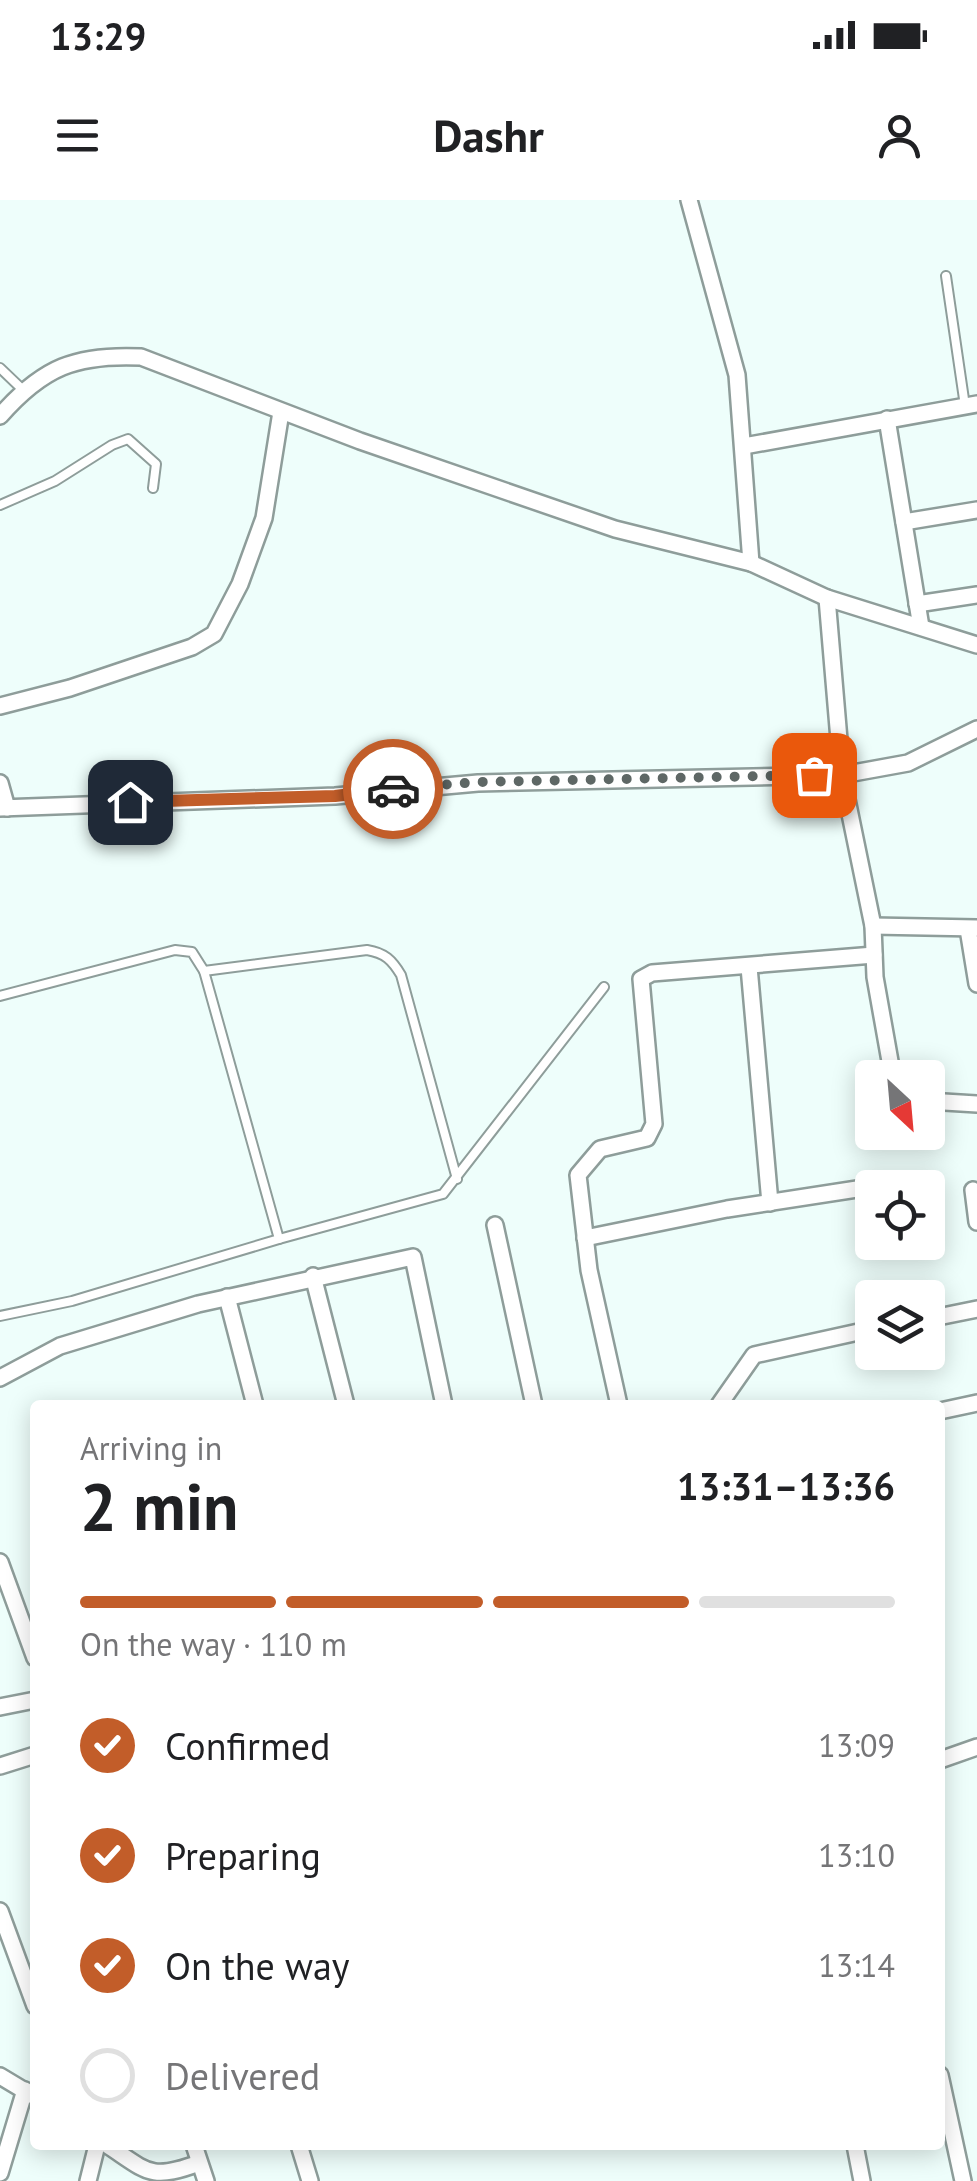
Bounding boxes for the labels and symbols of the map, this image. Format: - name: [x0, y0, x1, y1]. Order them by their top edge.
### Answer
- pin: [772, 733, 857, 818]
- courier: [343, 739, 443, 839]
- pin: [88, 760, 173, 845]
- north arrow: [855, 1060, 945, 1150]

